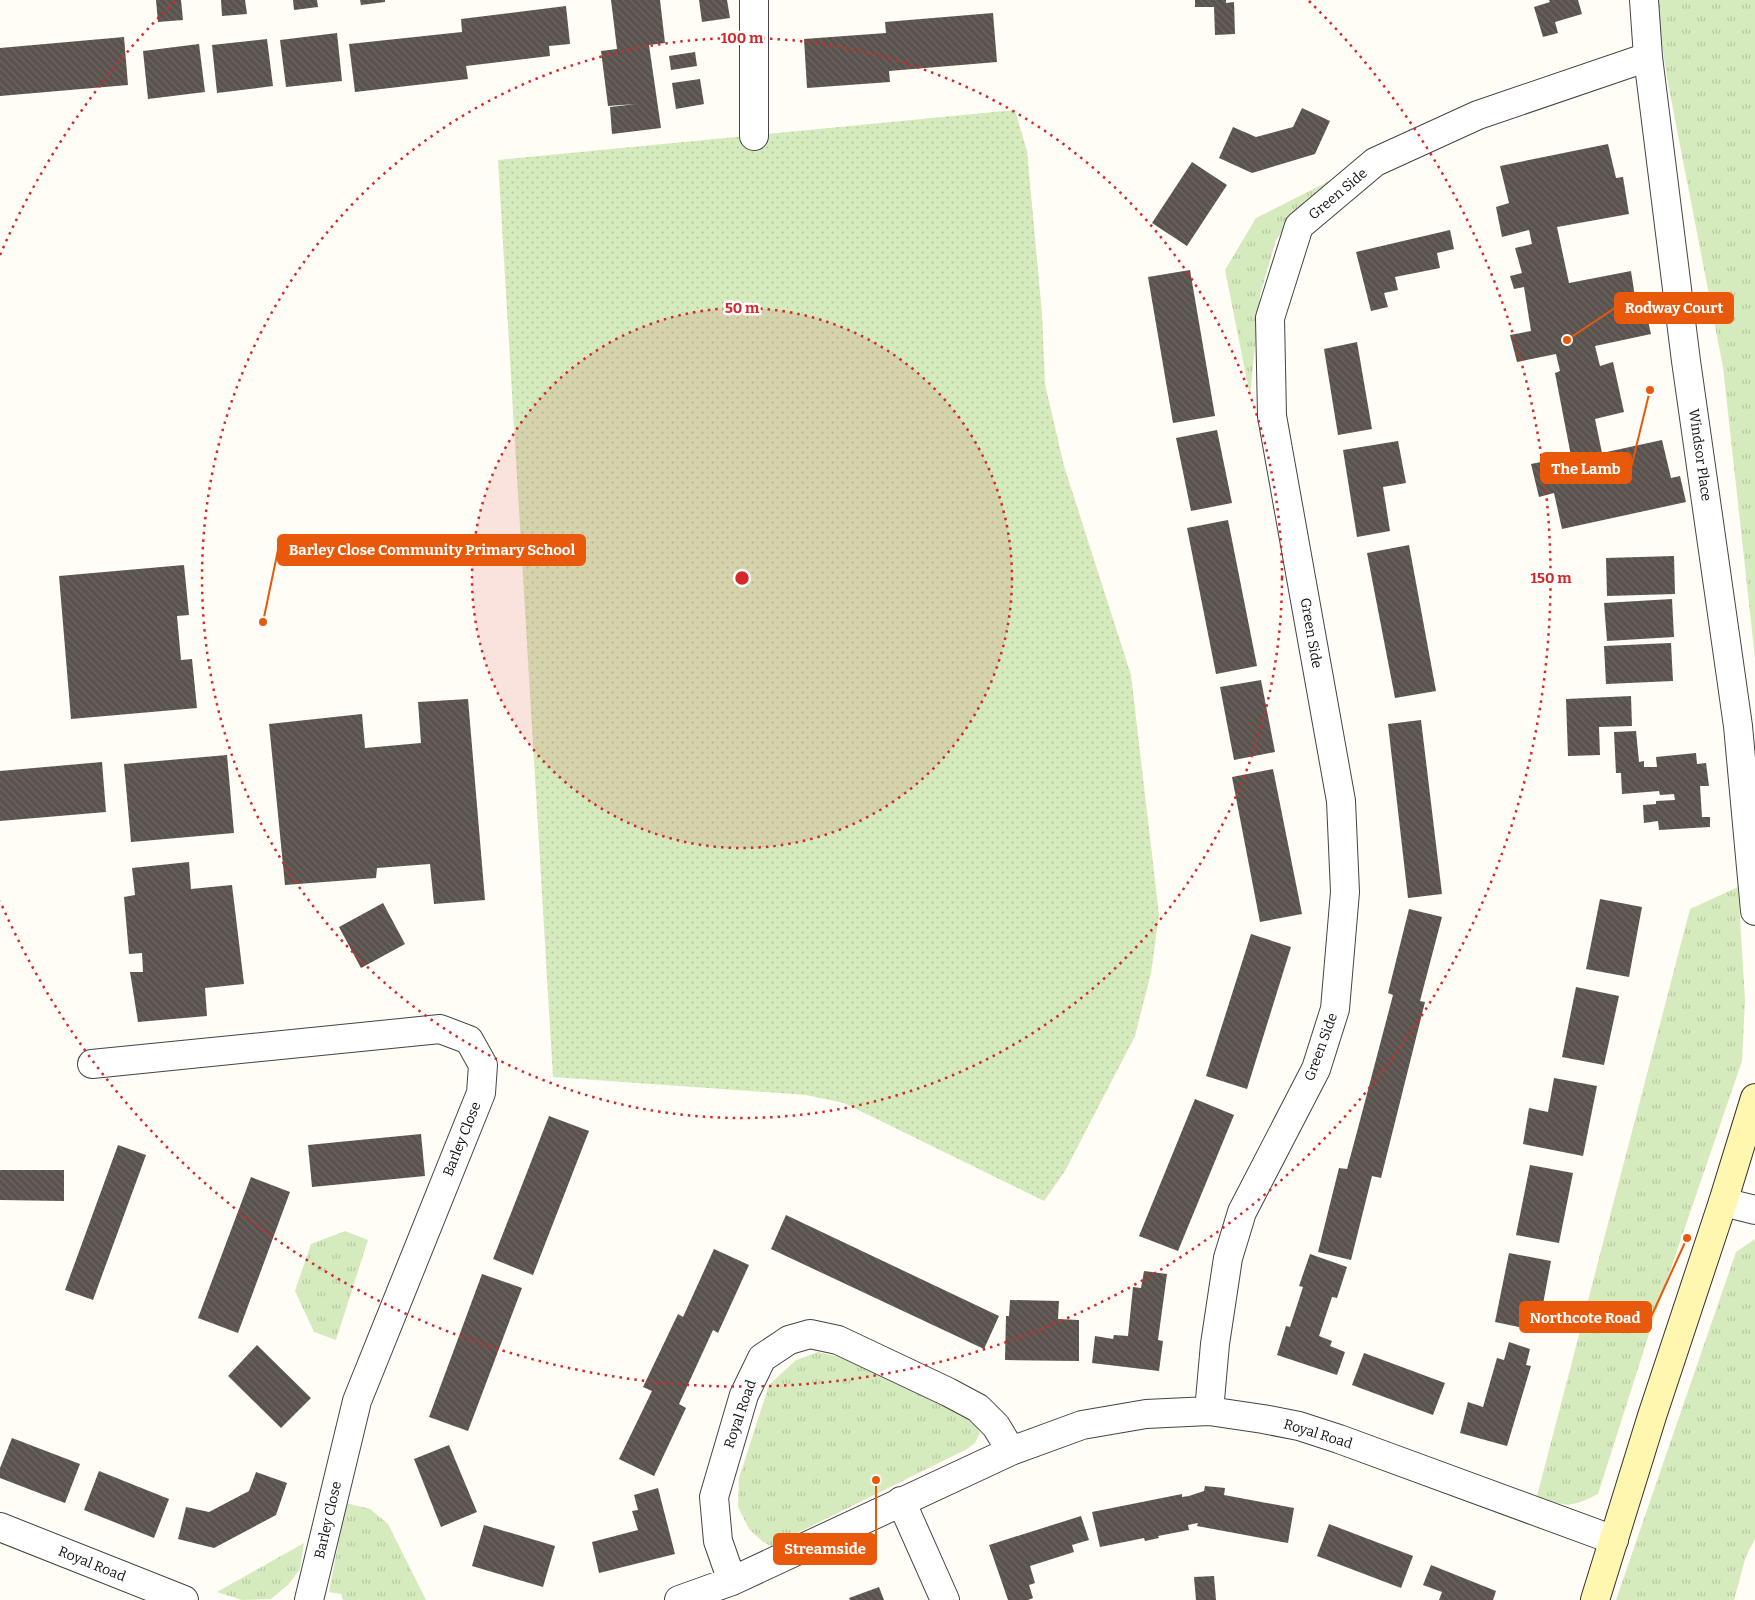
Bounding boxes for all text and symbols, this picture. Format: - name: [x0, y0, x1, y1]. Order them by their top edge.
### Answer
- text: 100 m: [721, 29, 764, 47]
- street label: Green Side: [1305, 165, 1371, 223]
- callout: Rodway Court: [1615, 293, 1733, 323]
- text: 50 m: [725, 299, 760, 317]
- text: Rodway Court: [1625, 299, 1723, 317]
- street label: Windsor Place: [1685, 408, 1715, 502]
- callout: The Lamb: [1541, 453, 1631, 483]
- text: The Lamb: [1551, 460, 1621, 478]
- callout: Barley Close Community Primary School: [278, 535, 585, 565]
- text: Barley Close Community Primary School: [289, 541, 576, 559]
- centre of rings: [733, 569, 751, 587]
- text: 150 m: [1530, 569, 1572, 587]
- street label: Green Side: [1296, 596, 1326, 670]
- street label: Green Side: [1301, 1011, 1341, 1083]
- street label: Barley Close: [439, 1099, 485, 1179]
- callout: Northcote Road: [1520, 1302, 1651, 1332]
- text: Northcote Road: [1529, 1309, 1641, 1327]
- street label: Royal Road: [720, 1378, 760, 1450]
- street label: Royal Road: [1281, 1415, 1355, 1453]
- street label: Barley Close: [311, 1480, 345, 1560]
- callout: Streamside: [774, 1534, 876, 1564]
- text: Streamside: [784, 1540, 866, 1558]
- street label: Royal Road: [56, 1543, 128, 1585]

